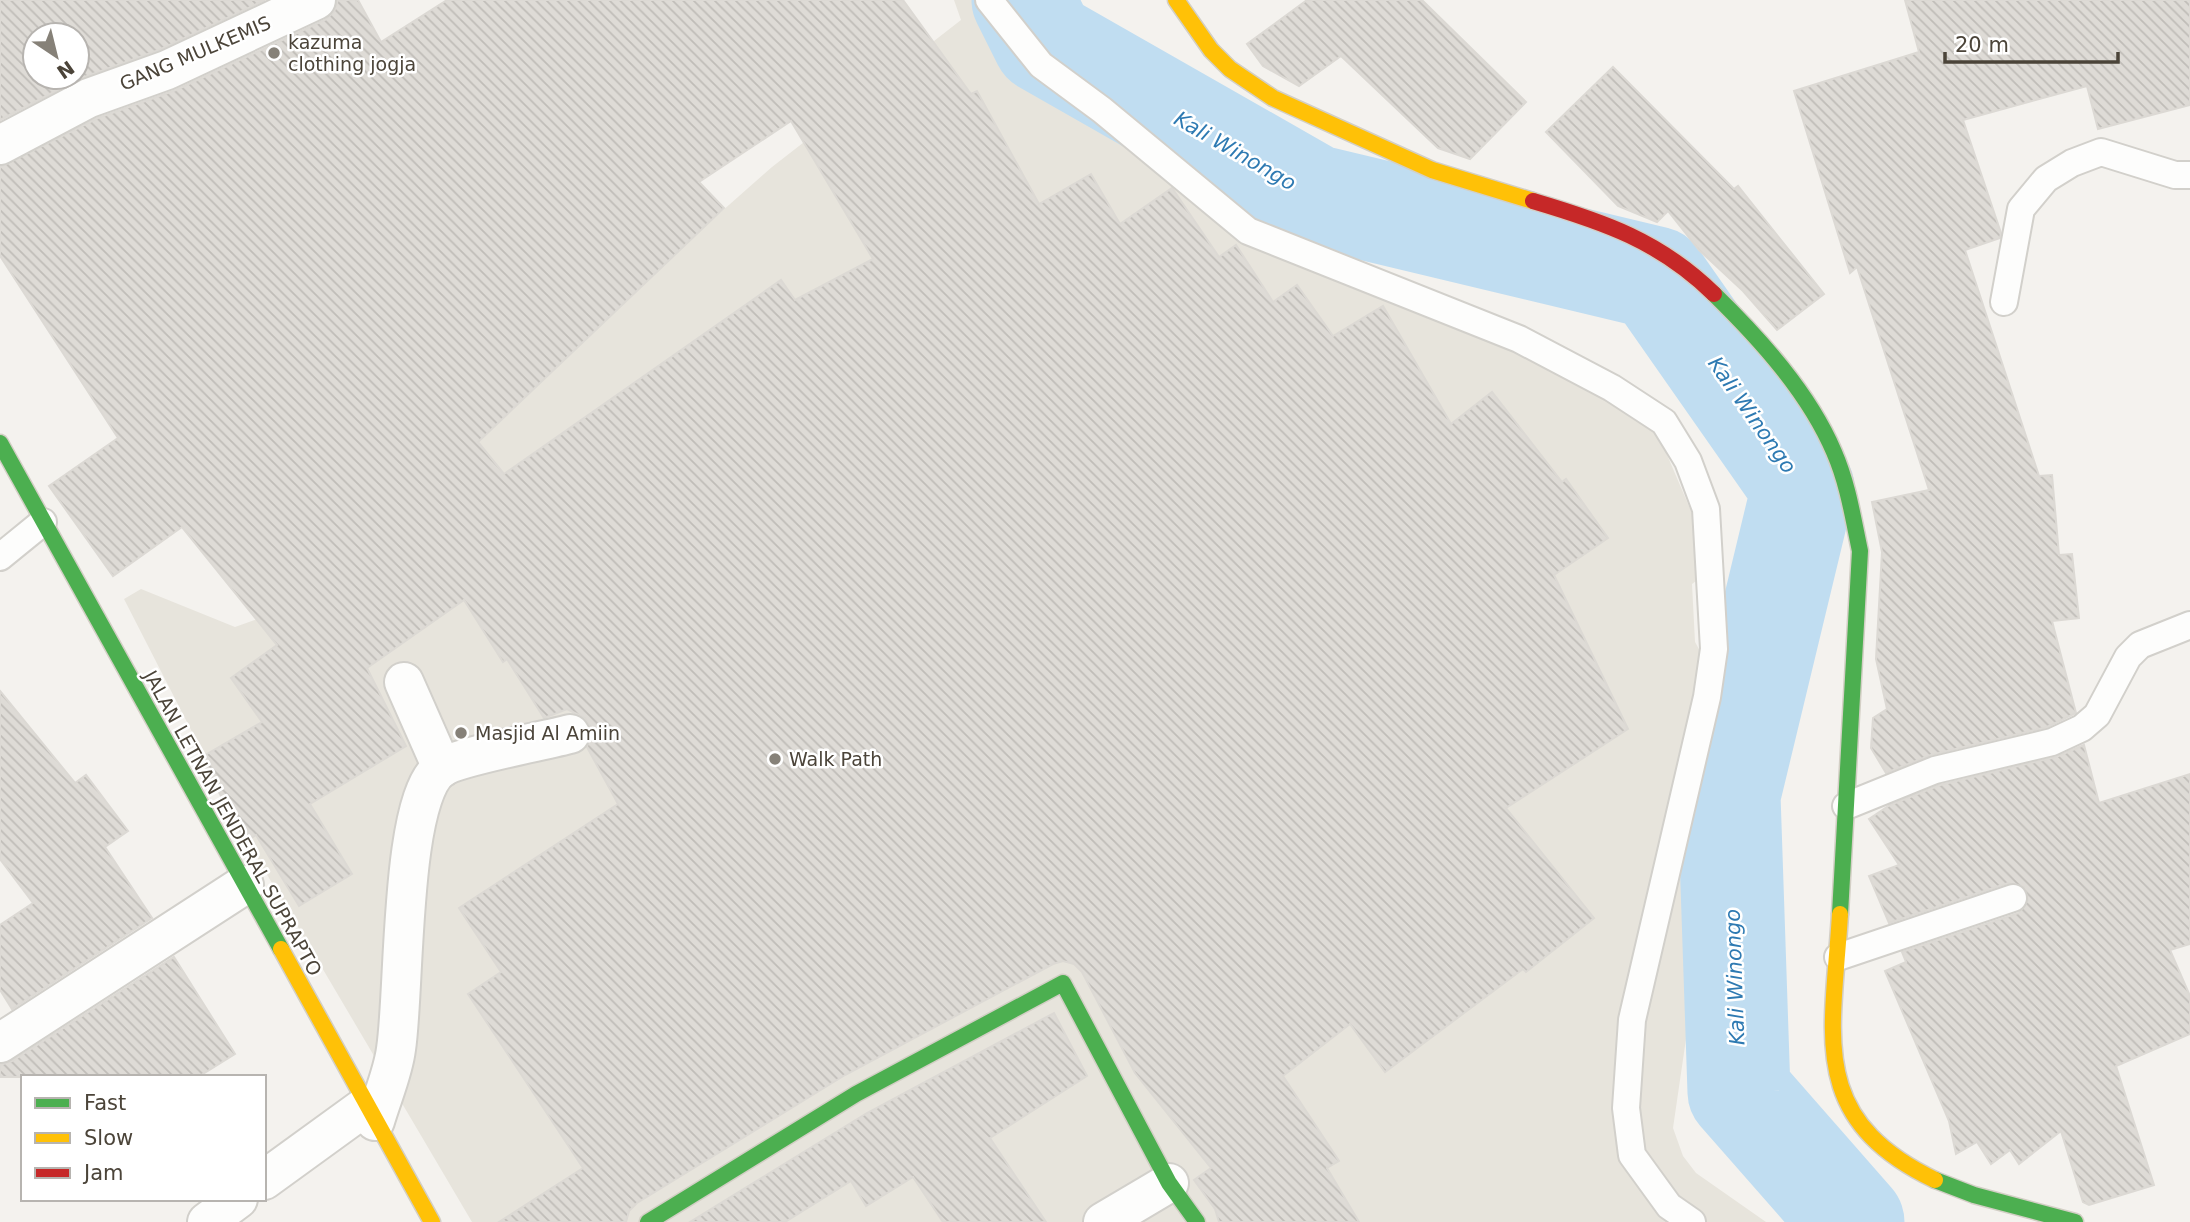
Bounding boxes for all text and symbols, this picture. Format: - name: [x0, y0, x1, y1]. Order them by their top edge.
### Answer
- street label: GANG MULKEMIS: [116, 11, 274, 95]
- north arrow: [21, 21, 91, 91]
- scale bar: [1945, 21, 2118, 65]
- place label: kazuma clothing jogja: [288, 31, 416, 75]
- text: 20 m: [1955, 33, 2009, 57]
- marker: kazuma clothing jogja: [266, 45, 282, 61]
- text: N: [53, 56, 79, 83]
- water label: Kali Winongo: [1170, 106, 1300, 196]
- water label: Kali Winongo: [1703, 352, 1801, 478]
- street label: JALAN LETNAN JENDERAL SUPRAPTO: [139, 666, 326, 979]
- place label: Masjid Al Amiin: [475, 722, 620, 744]
- marker: Masjid Al Amiin: [453, 725, 469, 741]
- place label: Walk Path: [789, 748, 882, 770]
- marker: Walk Path: [767, 751, 783, 767]
- water label: Kali Winongo: [1721, 908, 1749, 1046]
- legend: [21, 1075, 266, 1201]
- text: Fast: [84, 1091, 126, 1115]
- text: Slow: [84, 1126, 133, 1150]
- text: Jam: [82, 1161, 124, 1185]

